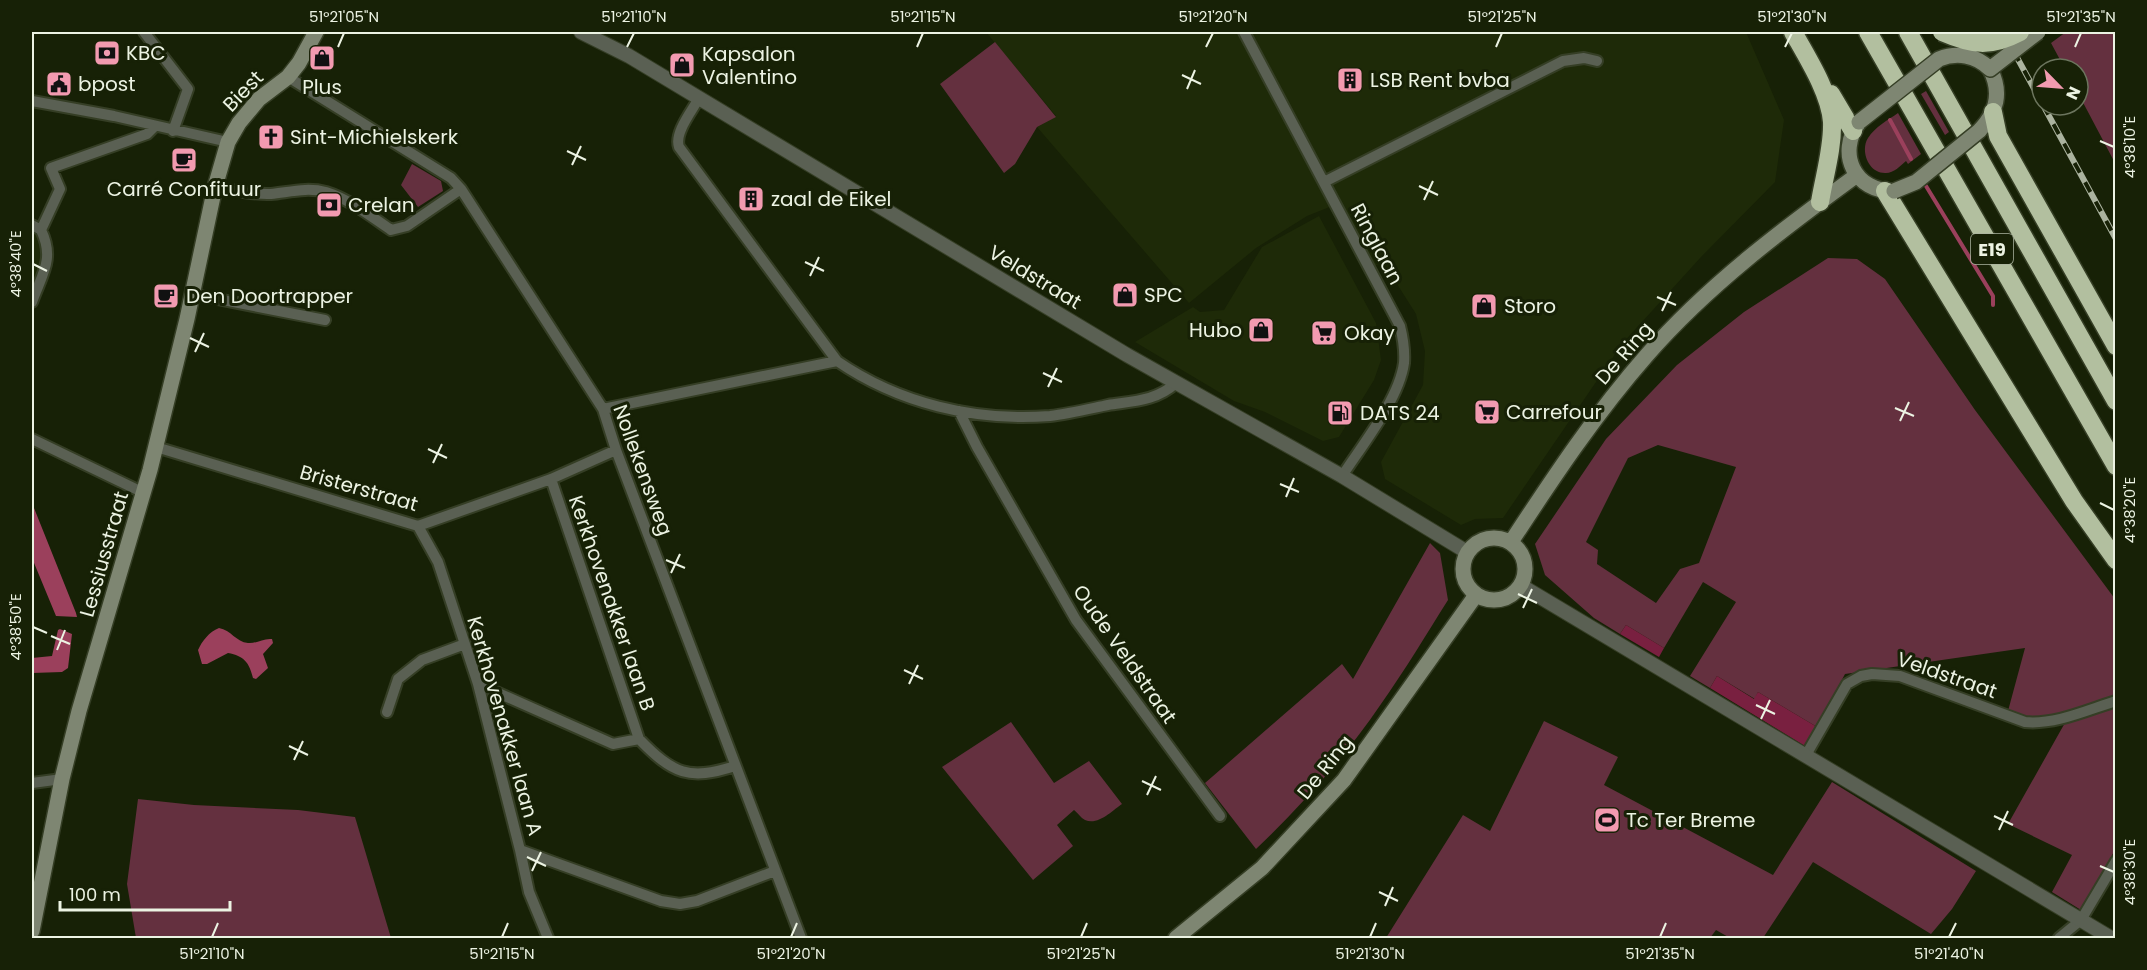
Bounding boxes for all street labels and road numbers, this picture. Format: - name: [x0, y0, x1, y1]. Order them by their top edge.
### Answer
- street label: Biest: [216, 64, 270, 118]
- street label: Ringlaan: [1344, 199, 1410, 289]
- road number: E19: [1971, 234, 2013, 264]
- street label: Veldstraat: [983, 238, 1087, 316]
- street label: De Ring: [1589, 315, 1659, 391]
- street label: Nollekensweg: [606, 401, 680, 539]
- street label: Bristerstraat: [297, 458, 421, 518]
- street label: Lessiusstraat: [73, 488, 135, 620]
- street label: Kerkhovenakker laan B: [562, 492, 662, 714]
- street label: Oude Veldstraat: [1067, 579, 1183, 729]
- street label: Kerkhovenakker laan A: [460, 613, 550, 839]
- street label: Veldstraat: [1893, 645, 2001, 705]
- street label: De Ring: [1290, 729, 1360, 805]

